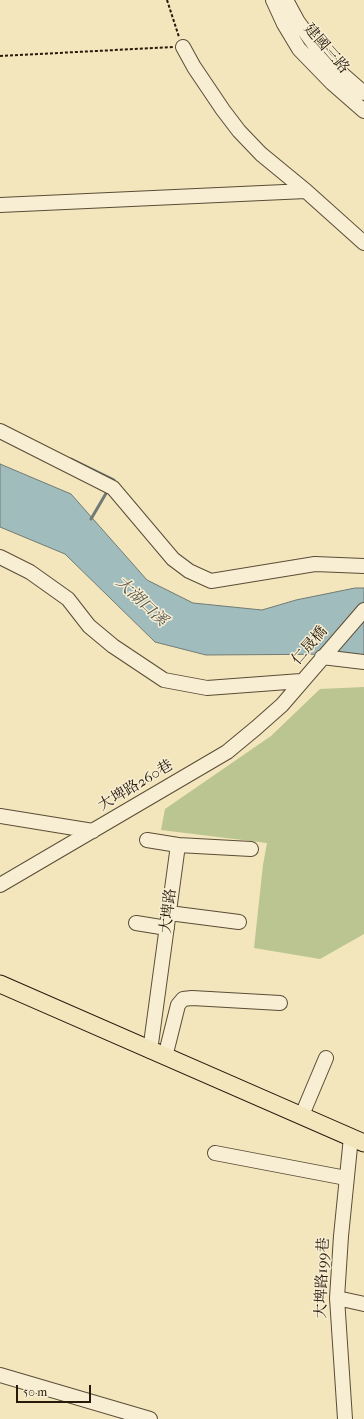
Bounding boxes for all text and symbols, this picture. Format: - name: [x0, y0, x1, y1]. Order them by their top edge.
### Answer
- street label: 建國三路: [300, 20, 352, 78]
- water label: 大湖口溪: [111, 573, 171, 631]
- street label: 仁晟橋: [288, 623, 332, 669]
- street label: 大埤路260巷: [95, 757, 177, 815]
- street label: 大埤路: [157, 888, 181, 934]
- street label: 大埤路199巷: [313, 1237, 333, 1319]
- scale bar: [18, 1377, 93, 1403]
- text: 50 m: [23, 1385, 47, 1399]

